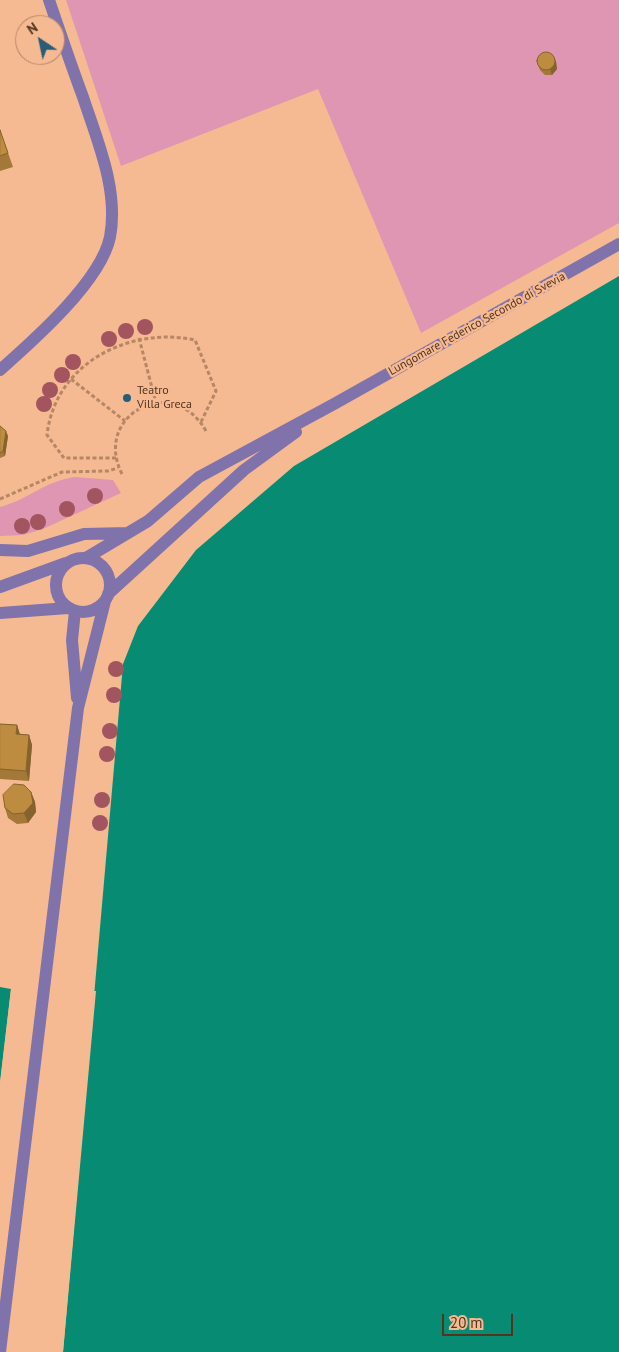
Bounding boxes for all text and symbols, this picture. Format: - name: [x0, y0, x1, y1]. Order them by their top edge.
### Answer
- north arrow: [15, 15, 65, 65]
- text: N: [23, 18, 41, 38]
- street label: Lungomare Federico Secondo di Svevia: [386, 269, 568, 379]
- place label: Teatro Villa Greca: [137, 384, 192, 412]
- marker: Teatro Villa Greca: [121, 392, 133, 404]
- scale bar: [444, 1304, 515, 1336]
- text: 20 m: [450, 1313, 483, 1332]

